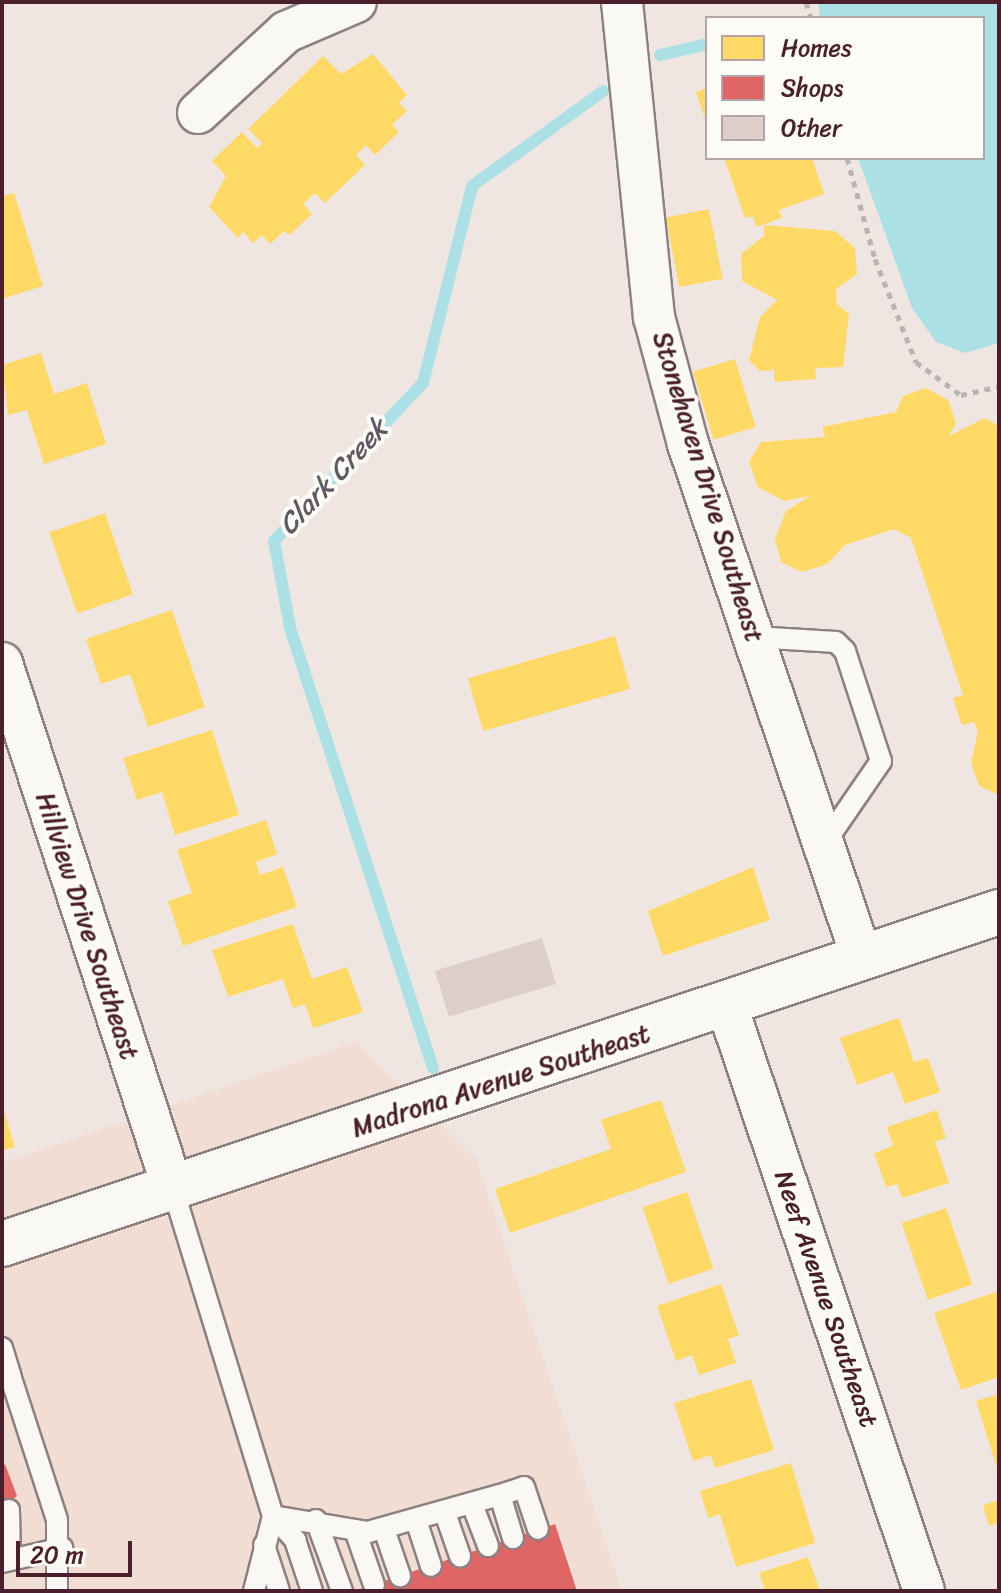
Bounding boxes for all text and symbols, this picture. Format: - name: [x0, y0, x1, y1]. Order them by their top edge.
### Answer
- legend: [705, 16, 985, 160]
- text: Homes: [781, 27, 852, 69]
- text: Shops: [781, 67, 843, 109]
- text: Other: [781, 107, 842, 149]
- street label: Stonehaven Drive Southeast: [646, 328, 770, 646]
- water label: Clark Creek: [271, 412, 395, 542]
- street label: Hillview Drive Southeast: [29, 789, 145, 1063]
- street label: Madrona Avenue Southeast: [348, 1018, 654, 1144]
- street label: Neef Avenue Southeast: [767, 1167, 885, 1431]
- scale bar: [20, 1525, 136, 1575]
- text: 20 m: [30, 1534, 84, 1576]

